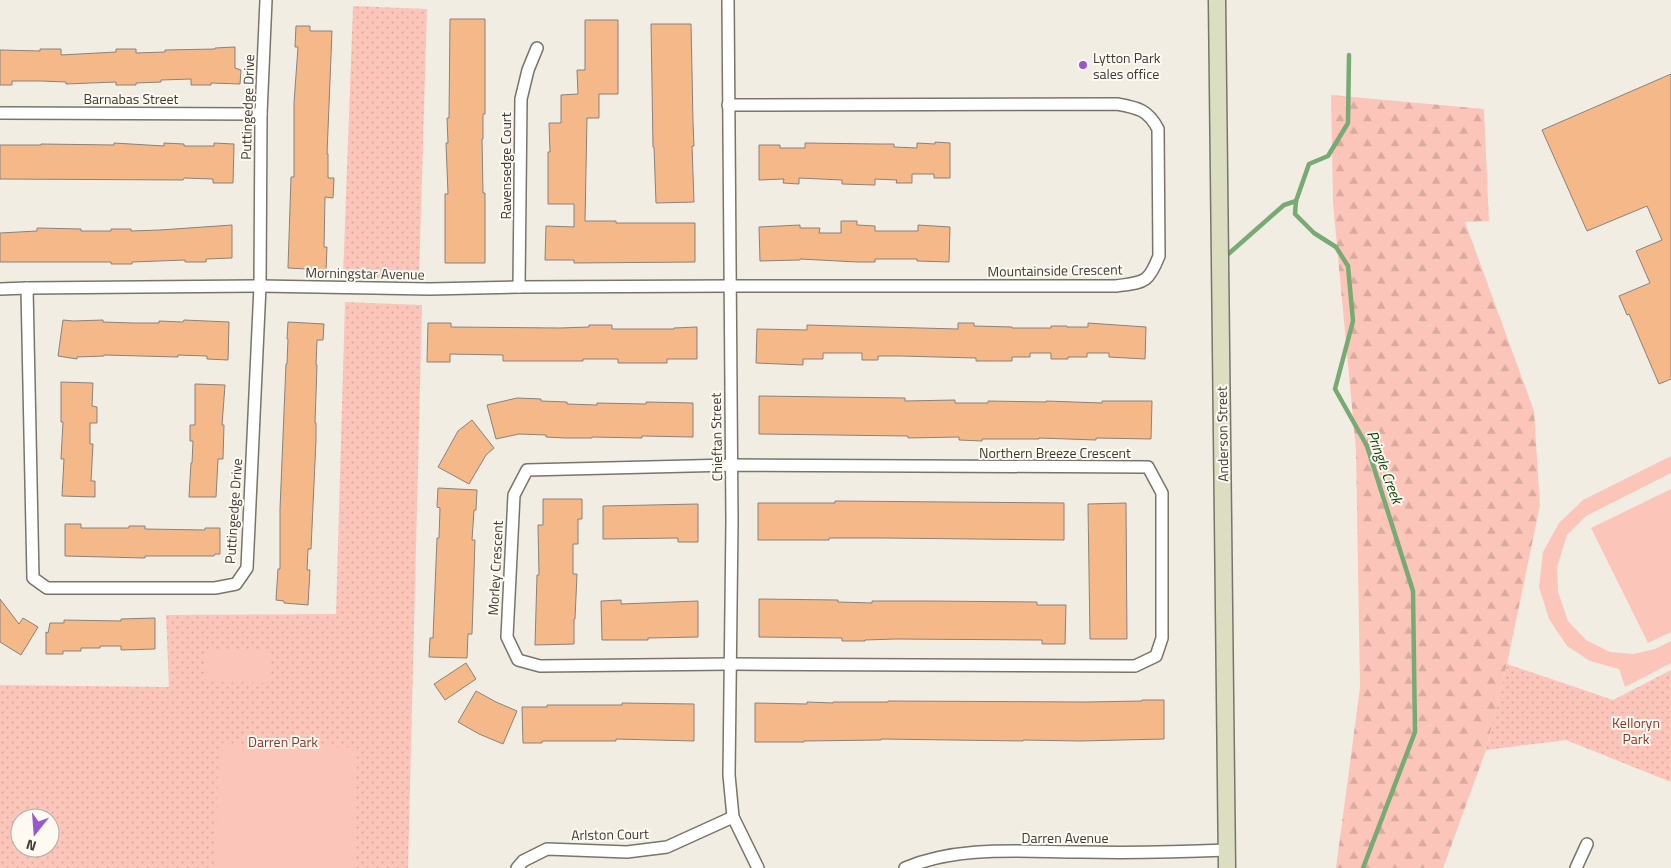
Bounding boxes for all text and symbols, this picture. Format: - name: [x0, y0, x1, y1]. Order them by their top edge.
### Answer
- place label: Lytton Park sales office: [1093, 47, 1161, 84]
- street label: Puttingedge Drive: [235, 54, 259, 160]
- marker: Lytton Park sales office: [1077, 59, 1089, 71]
- street label: Barnabas Street: [83, 88, 179, 109]
- street label: Ravensedge Court: [495, 112, 516, 220]
- street label: Mountainside Crescent: [987, 258, 1123, 282]
- street label: Morningstar Avenue: [305, 261, 425, 285]
- street label: Anderson Street: [1211, 386, 1233, 482]
- street label: Chieftan Street: [705, 392, 727, 481]
- water label: Pringle Creek: [1361, 427, 1410, 509]
- street label: Northern Breeze Crescent: [979, 442, 1131, 463]
- street label: Puttingedge Drive: [219, 457, 247, 565]
- street label: Morley Crescent: [482, 520, 508, 616]
- park label: Kelloryn Park: [1612, 712, 1660, 749]
- park label: Darren Park: [248, 731, 318, 752]
- north arrow: [10, 808, 60, 858]
- street label: Arlston Court: [571, 823, 649, 845]
- street label: Darren Avenue: [1021, 827, 1109, 848]
- text: N: [23, 834, 39, 857]

